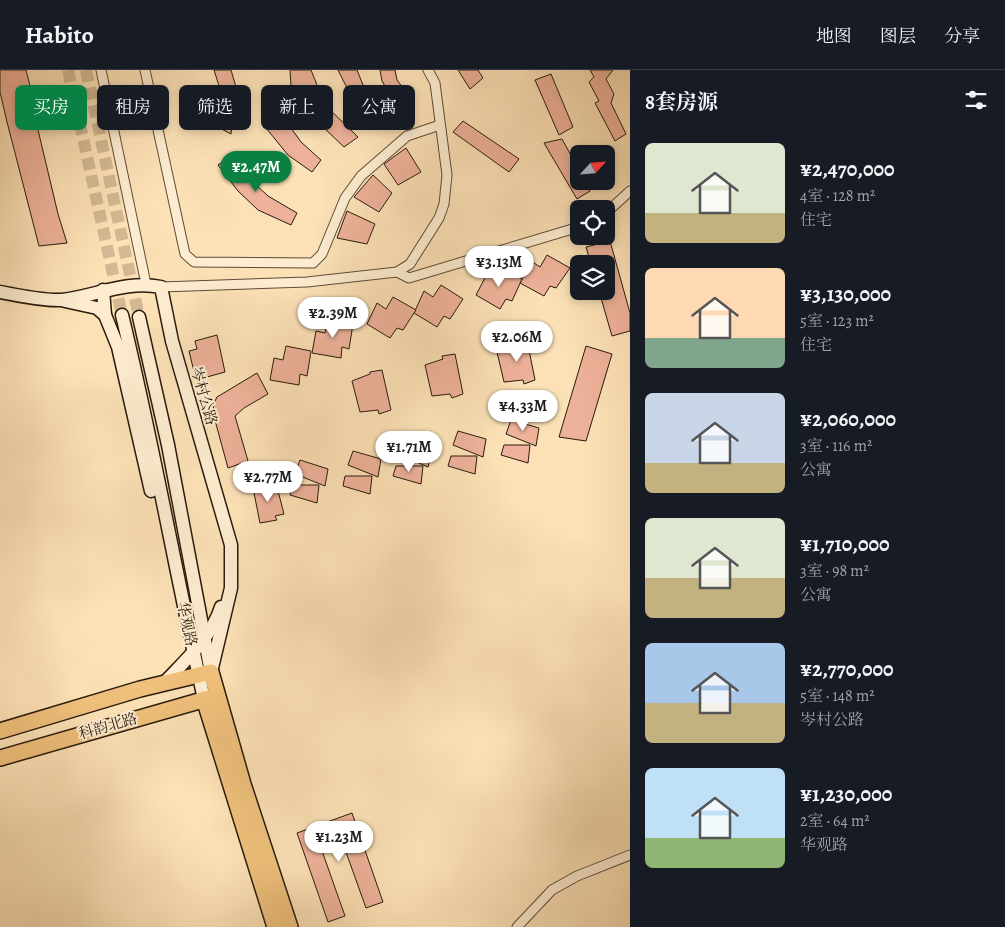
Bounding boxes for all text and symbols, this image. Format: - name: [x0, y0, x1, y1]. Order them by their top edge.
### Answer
- text: Habito: [25, 19, 94, 51]
- text: 地图: [816, 24, 852, 48]
- text: 图层: [880, 24, 916, 48]
- text: 分享: [944, 24, 980, 48]
- chip: 买房: [15, 85, 87, 130]
- chip: 租房: [97, 85, 169, 130]
- chip: 筛选: [179, 85, 251, 130]
- chip: 新上: [261, 85, 333, 130]
- chip: 公寓: [343, 85, 415, 130]
- icon: filters: [962, 86, 990, 114]
- text: 8套房源: [645, 88, 718, 116]
- north arrow: [570, 145, 615, 190]
- map controls: [570, 145, 615, 300]
- pin: ¥2.47M: [215, 150, 297, 193]
- text: ¥2,470,000: [800, 155, 895, 183]
- text: ¥2.47M: [231, 156, 281, 178]
- icon: home: [685, 163, 745, 223]
- text: 4室 · 128 m²: [800, 185, 875, 207]
- button: locate: [570, 200, 615, 245]
- text: 住宅: [800, 209, 832, 231]
- pin: ¥3.13M: [458, 246, 540, 288]
- text: ¥3.13M: [476, 251, 522, 273]
- button: layers: [570, 255, 615, 300]
- text: ¥3,130,000: [800, 280, 891, 308]
- icon: home: [685, 288, 745, 348]
- pin: ¥2.39M: [292, 296, 374, 339]
- text: ¥2.39M: [308, 302, 358, 324]
- text: 5室 · 123 m²: [800, 310, 874, 332]
- pin: ¥2.06M: [476, 320, 558, 363]
- text: ¥2.06M: [492, 326, 542, 348]
- text: 住宅: [800, 334, 832, 356]
- street label: 岑村公路: [186, 364, 222, 428]
- pin: ¥4.33M: [482, 390, 564, 432]
- text: ¥4.33M: [499, 395, 547, 417]
- text: ¥2,060,000: [800, 405, 896, 433]
- icon: home: [685, 413, 745, 473]
- pin: ¥1.71M: [368, 430, 450, 473]
- text: 3室 · 116 m²: [800, 435, 872, 457]
- text: ¥1.71M: [386, 436, 432, 458]
- text: 公寓: [800, 459, 832, 481]
- pin: ¥2.77M: [227, 460, 309, 503]
- text: ¥2.77M: [244, 466, 292, 488]
- text: ¥1,710,000: [800, 530, 890, 558]
- icon: home: [685, 538, 745, 598]
- text: 3室 · 98 m²: [800, 560, 869, 582]
- text: 公寓: [800, 584, 832, 606]
- street label: 华观路: [173, 600, 201, 648]
- text: ¥2,770,000: [800, 655, 894, 683]
- icon: home: [685, 663, 745, 723]
- text: 5室 · 148 m²: [800, 685, 875, 707]
- street label: 科韵北路: [76, 708, 140, 744]
- text: 岑村公路: [800, 709, 864, 731]
- text: ¥1,230,000: [800, 780, 892, 808]
- icon: home: [685, 788, 745, 848]
- text: 2室 · 64 m²: [800, 810, 870, 832]
- pin: ¥1.23M: [298, 820, 380, 863]
- text: ¥1.23M: [315, 826, 363, 848]
- text: 华观路: [800, 834, 848, 856]

